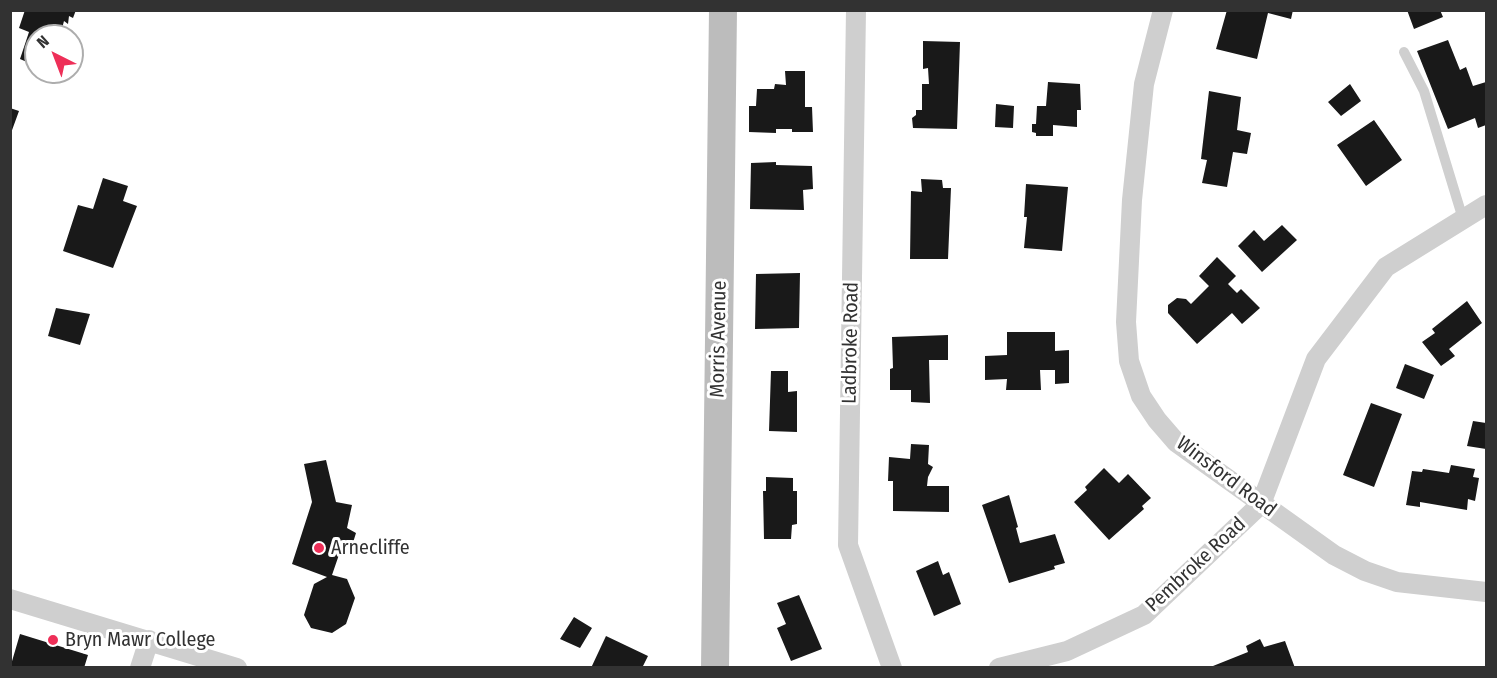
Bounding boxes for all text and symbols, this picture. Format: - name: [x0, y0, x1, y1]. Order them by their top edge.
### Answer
- north arrow: [24, 24, 84, 84]
- text: N: [33, 31, 53, 52]
- street label: Morris Avenue: [706, 280, 732, 398]
- street label: Ladbroke Road: [838, 282, 864, 404]
- street label: Winsford Road: [1171, 432, 1281, 522]
- street label: Pembroke Road: [1141, 513, 1251, 617]
- place label: Arnecliffe: [331, 536, 410, 560]
- marker: Arnecliffe: [312, 541, 326, 555]
- place label: Bryn Mawr College: [65, 628, 215, 652]
- marker: Bryn Mawr College: [46, 633, 60, 647]

